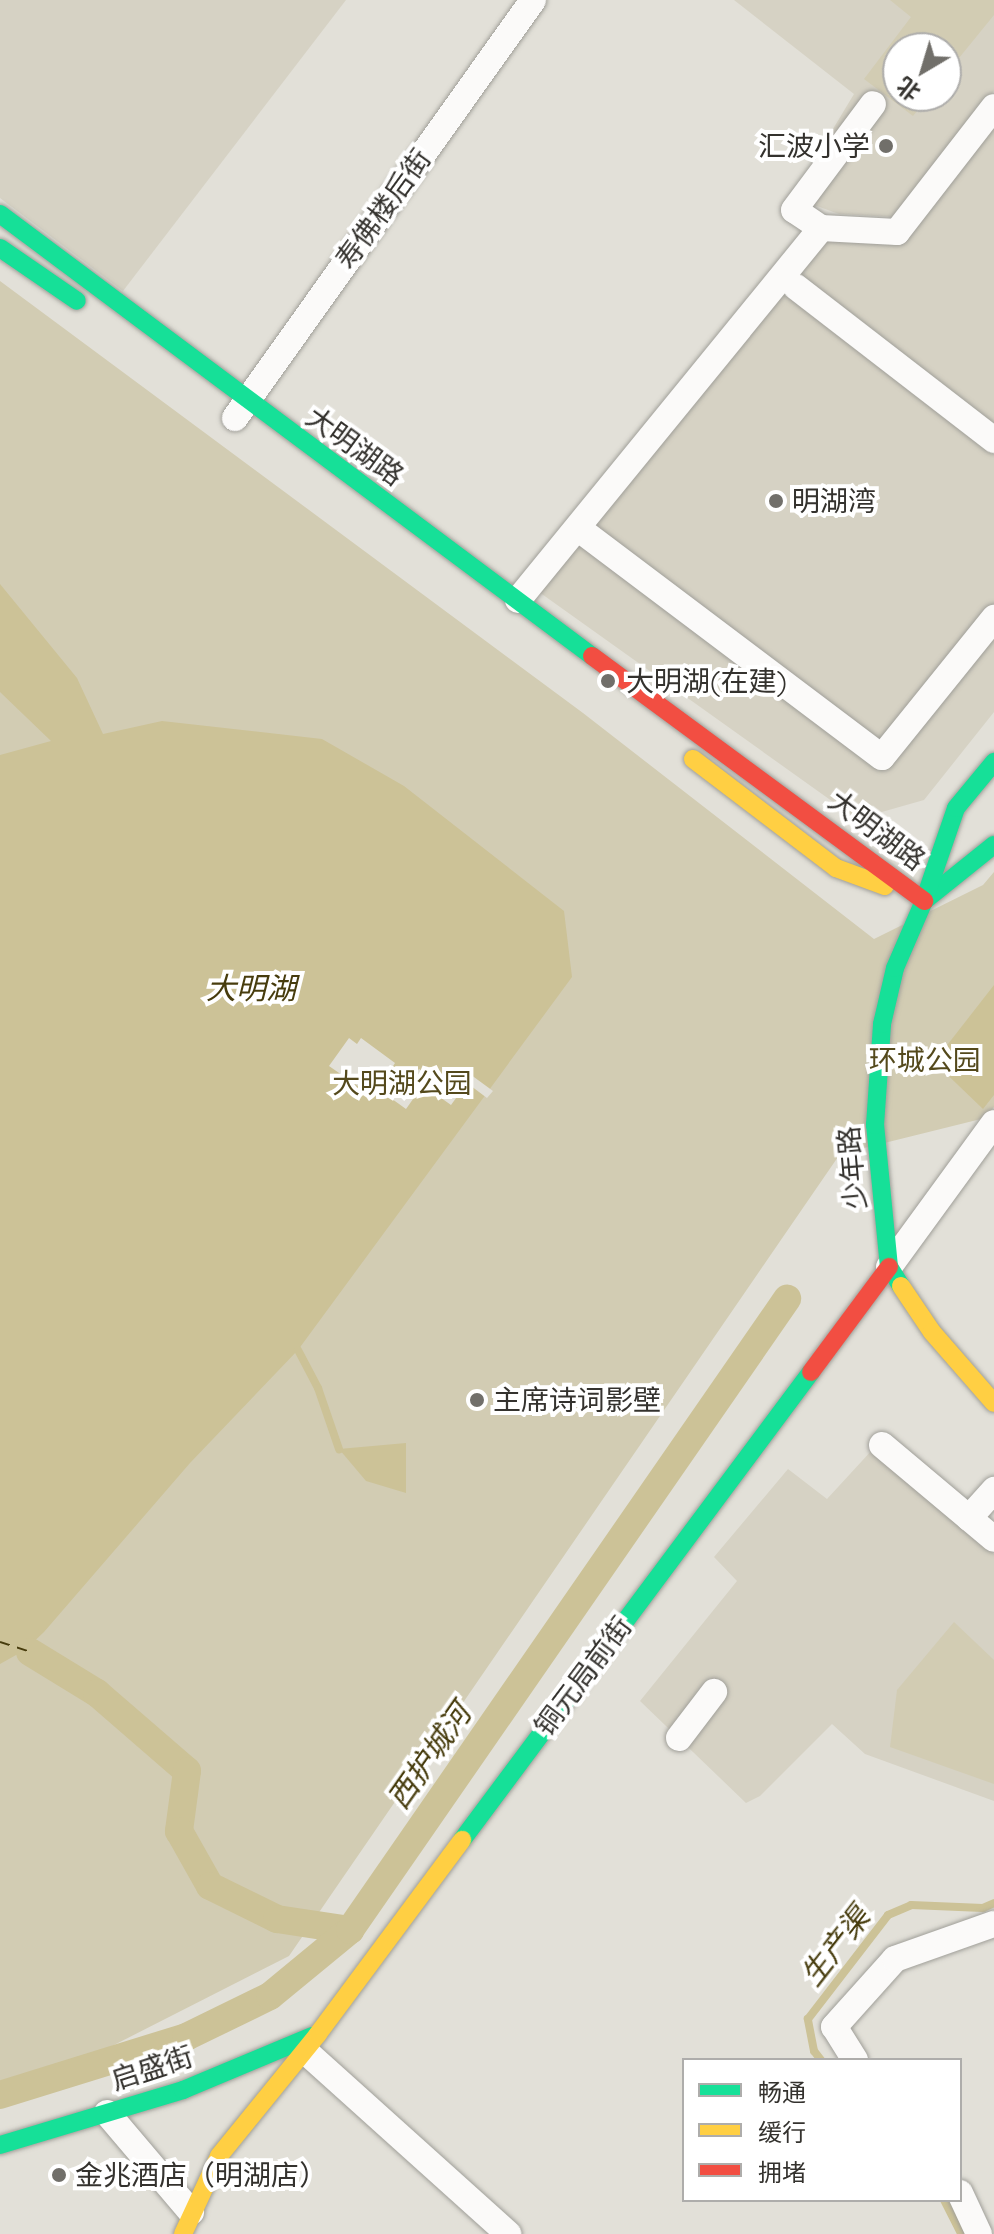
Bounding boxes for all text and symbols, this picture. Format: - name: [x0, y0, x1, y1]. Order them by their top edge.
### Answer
- north arrow: [882, 32, 962, 112]
- text: 北: [891, 72, 926, 107]
- place label: 汇波小学: [758, 129, 870, 163]
- marker: 汇波小学: [877, 137, 895, 155]
- street label: 寿佛楼后街: [328, 142, 438, 276]
- street label: 大明湖路: [300, 399, 410, 493]
- place label: 明湖湾: [792, 484, 876, 518]
- marker: 明湖湾: [767, 492, 785, 510]
- place label: 大明湖(在建): [626, 664, 787, 698]
- marker: 大明湖(在建): [597, 670, 619, 692]
- street label: 大明湖路: [822, 783, 932, 877]
- water label: 大明湖: [206, 970, 296, 1006]
- park label: 环城公园: [869, 1043, 981, 1077]
- park label: 大明湖公园: [332, 1066, 472, 1100]
- street label: 少年路: [832, 1125, 872, 1211]
- place label: 主席诗词影壁: [493, 1383, 661, 1417]
- marker: 主席诗词影壁: [468, 1391, 486, 1409]
- street label: 铜元局前街: [527, 1610, 639, 1742]
- water label: 西护城河: [380, 1697, 478, 1815]
- water label: 生产渠: [793, 1899, 877, 1993]
- street label: 启盛街: [107, 2039, 197, 2097]
- legend: [682, 2058, 962, 2202]
- text: 畅通: [758, 2077, 806, 2107]
- text: 缓行: [758, 2117, 806, 2147]
- text: 拥堵: [758, 2157, 806, 2187]
- place label: 金兆酒店（明湖店）: [75, 2158, 327, 2192]
- marker: 金兆酒店（明湖店）: [50, 2166, 68, 2184]

